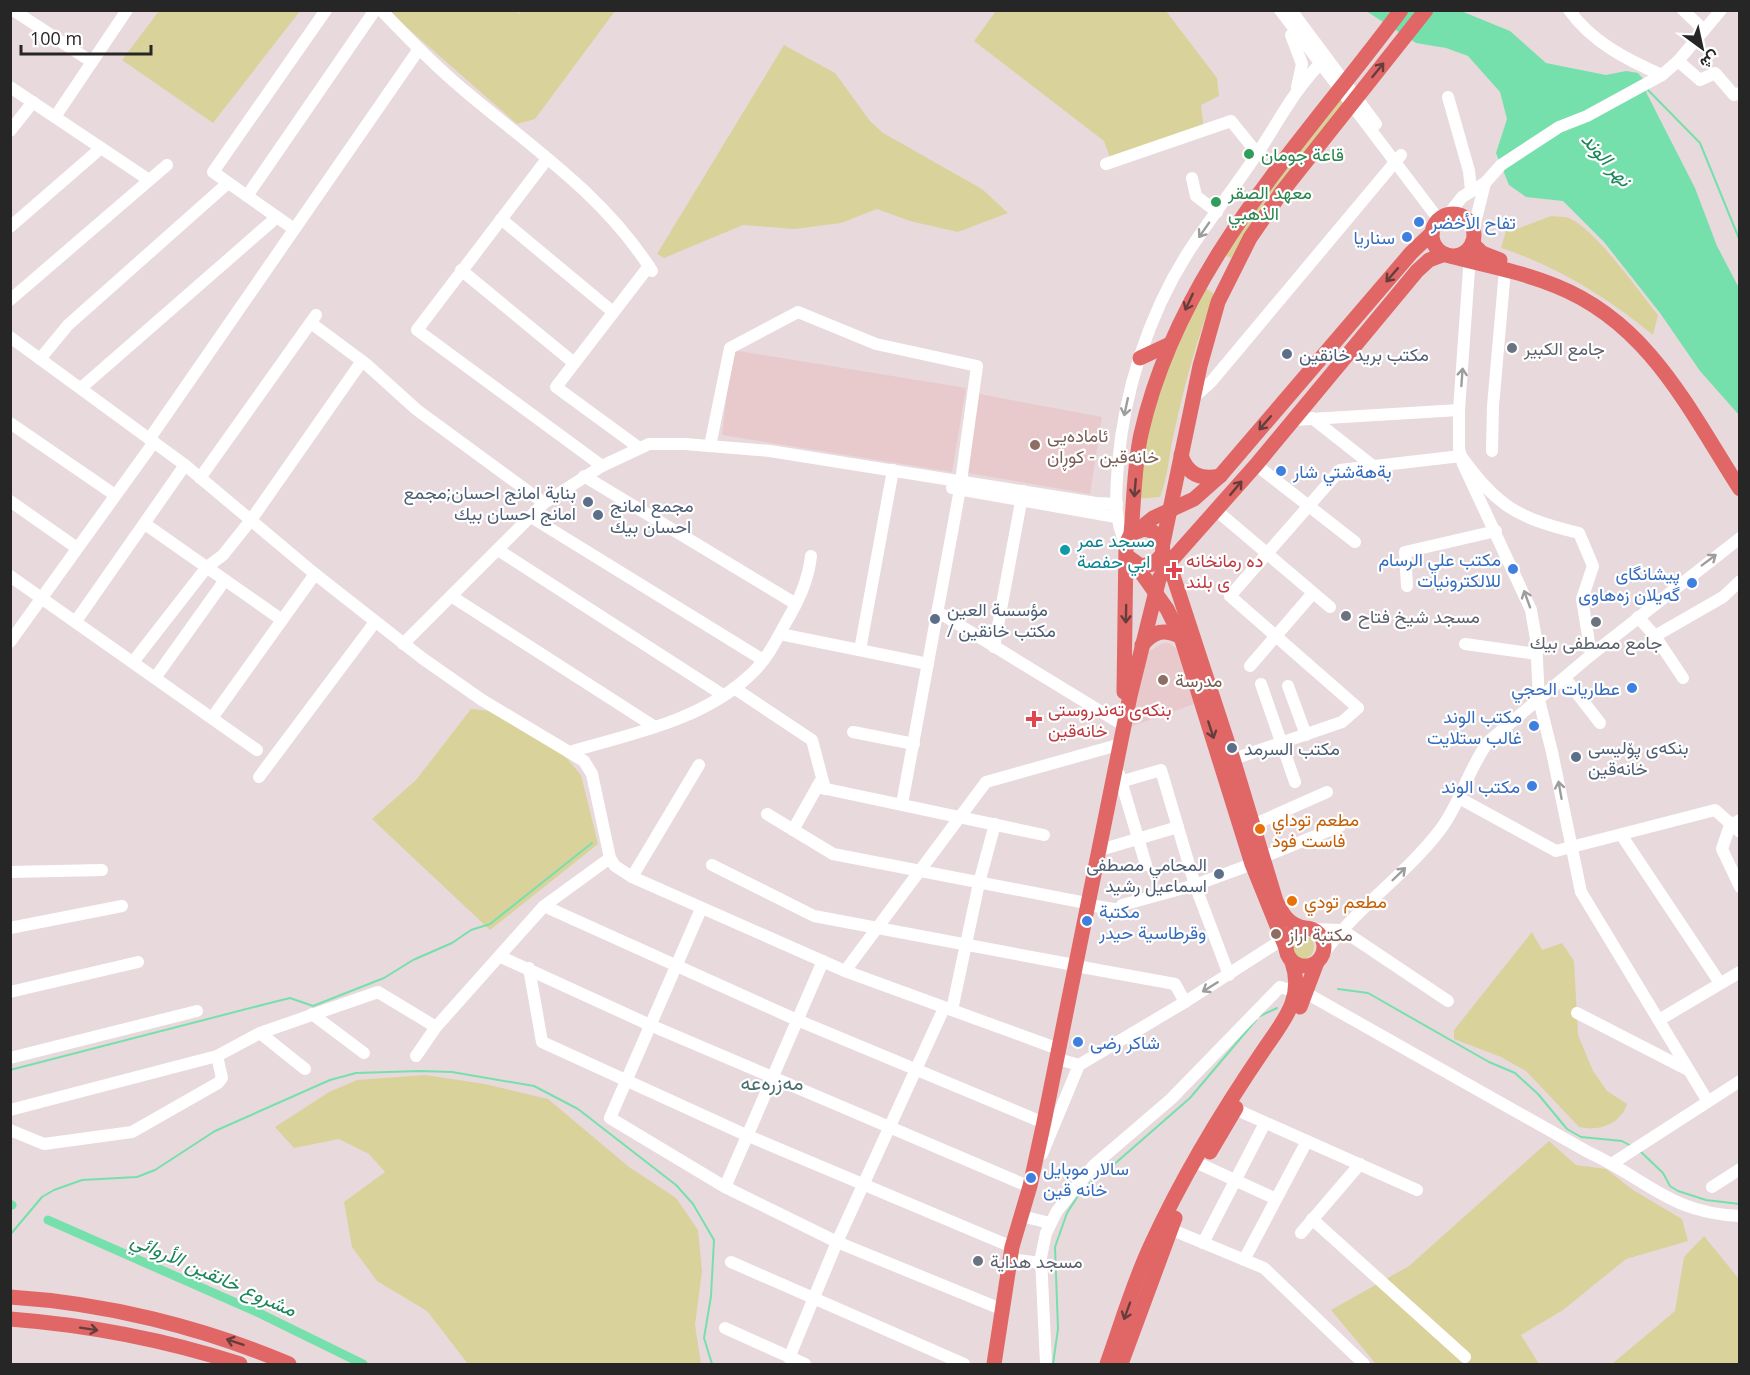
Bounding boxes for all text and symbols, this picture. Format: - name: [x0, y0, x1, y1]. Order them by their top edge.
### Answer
- scale bar: [21, 18, 152, 56]
- north arrow: [1672, 18, 1732, 78]
- text: 100 m: [30, 26, 82, 50]
- text: ش: [1696, 46, 1724, 75]
- one-way arrow: [1371, 63, 1384, 79]
- water label: نهر الوند: [1576, 126, 1639, 193]
- place label: قاعة جومان: [1261, 142, 1344, 166]
- marker: قاعة جومان: [1242, 147, 1256, 161]
- place label: معهد الصقر الذهبي: [1227, 180, 1312, 229]
- marker: معهد الصقر الذهبي: [1209, 195, 1223, 209]
- place label: تفاح الأخضر: [1430, 210, 1516, 235]
- marker: تفاح الأخضر: [1412, 215, 1426, 229]
- one-way arrow: [1198, 221, 1210, 237]
- place label: سناريا: [1354, 225, 1395, 249]
- marker: سناريا: [1400, 230, 1414, 244]
- one-way arrow: [1385, 267, 1399, 282]
- one-way arrow: [1183, 292, 1195, 310]
- place label: جامع الكبير: [1523, 336, 1605, 361]
- marker: جامع الكبير: [1505, 341, 1519, 355]
- place label: مكتب بريد خانقين: [1299, 342, 1429, 366]
- marker: مكتب بريد خانقين: [1280, 347, 1294, 361]
- one-way arrow: [1456, 368, 1467, 388]
- one-way arrow: [1120, 397, 1131, 416]
- one-way arrow: [1258, 415, 1272, 430]
- place label: ئامادەیی خانەقین - کوڕان: [1047, 423, 1159, 471]
- marker: ئامادەیی خانەقین - کوڕان: [1028, 438, 1042, 452]
- place label: بةهةشتي شار: [1292, 459, 1392, 487]
- marker: بةهةشتي شار: [1274, 464, 1288, 478]
- one-way arrow: [1129, 477, 1140, 497]
- place label: بناية امانج احسان;مجمع امانج احسان بيك: [404, 480, 576, 526]
- one-way arrow: [1229, 481, 1243, 496]
- place label: مجمع امانج احسان بيك: [610, 493, 694, 538]
- marker: بناية امانج احسان;مجمع امانج احسان بيك: [581, 495, 595, 509]
- marker: مجمع امانج احسان بيك: [591, 508, 605, 522]
- place label: مسجد عمر ابي حفصة: [1076, 528, 1155, 577]
- marker: مسجد عمر ابي حفصة: [1058, 543, 1072, 557]
- place label: مكتب علي الرسام للالكترونيات: [1378, 547, 1501, 592]
- place label: ده رمانخانه ى بلند: [1186, 548, 1263, 593]
- one-way arrow: [1701, 554, 1717, 567]
- place label: پیشانگای گەیلان زەهاوی: [1578, 561, 1680, 606]
- marker: مكتب علي الرسام للالكترونيات: [1506, 562, 1520, 576]
- marker: ده رمانخانه ى بلند: [1167, 563, 1181, 577]
- marker: پیشانگای گەیلان زەهاوی: [1685, 576, 1699, 590]
- one-way arrow: [1520, 591, 1531, 609]
- place label: مؤسسة العين / مكتب خانقين: [947, 597, 1056, 642]
- one-way arrow: [1120, 604, 1132, 624]
- place label: مسجد شيخ فتاح: [1358, 604, 1480, 629]
- marker: مسجد شيخ فتاح: [1339, 609, 1353, 623]
- marker: مؤسسة العين / مكتب خانقين: [928, 612, 942, 626]
- marker: جامع مصطفى بيك: [1589, 615, 1603, 629]
- place label: جامع مصطفى بيك: [1530, 630, 1662, 655]
- place label: مدرسة: [1175, 668, 1222, 692]
- marker: مدرسة: [1156, 673, 1170, 687]
- place label: عطاريات الحجي: [1511, 676, 1620, 704]
- marker: عطاريات الحجي: [1625, 681, 1639, 695]
- place label: بنکەی تەندروستی خانەقین: [1048, 697, 1172, 742]
- place label: مكتب الوند غالب ستلايت: [1427, 704, 1522, 749]
- marker: بنکەی تەندروستی خانەقین: [1025, 710, 1043, 728]
- marker: مكتب الوند غالب ستلايت: [1527, 719, 1541, 733]
- one-way arrow: [1206, 720, 1217, 739]
- place label: بنکەی پۆلیسی خانەقین: [1588, 735, 1688, 780]
- place label: مكتب السرمد: [1244, 736, 1340, 760]
- marker: مكتب السرمد: [1225, 741, 1239, 755]
- marker: بنکەی پۆلیسی خانەقین: [1569, 750, 1583, 764]
- place label: مكتب الوند: [1441, 774, 1520, 798]
- marker: مكتب الوند: [1525, 779, 1539, 793]
- one-way arrow: [1554, 781, 1565, 801]
- place label: مطعم توداي فاست فود: [1272, 807, 1359, 852]
- marker: مطعم توداي فاست فود: [1253, 822, 1267, 836]
- place label: المحامي مصطفى اسماعيل رشيد: [1086, 852, 1207, 897]
- one-way arrow: [1392, 866, 1407, 881]
- marker: المحامي مصطفى اسماعيل رشيد: [1212, 867, 1226, 881]
- place label: مطعم تودي: [1304, 889, 1387, 917]
- marker: مطعم تودي: [1285, 894, 1299, 908]
- place label: مكتبة وقرطاسية حيدر: [1098, 899, 1206, 944]
- marker: مكتبة وقرطاسية حيدر: [1080, 914, 1094, 928]
- place label: مكتبة اراز: [1287, 922, 1353, 946]
- marker: مكتبة اراز: [1269, 927, 1283, 941]
- one-way arrow: [1202, 981, 1219, 993]
- place label: شاكر رضى: [1090, 1030, 1160, 1054]
- marker: شاكر رضى: [1071, 1035, 1085, 1049]
- district label: مەزرەعە: [741, 1069, 803, 1096]
- place label: سالار موبايل خانه قين: [1043, 1156, 1129, 1201]
- marker: سالار موبايل خانه قين: [1024, 1171, 1038, 1185]
- water label: مشروع خانقين الأروائي: [125, 1225, 301, 1326]
- place label: مسجد هداية: [990, 1249, 1083, 1273]
- marker: مسجد هداية: [971, 1254, 985, 1268]
- one-way arrow: [1120, 1301, 1131, 1320]
- one-way arrow: [79, 1323, 99, 1334]
- one-way arrow: [226, 1336, 245, 1347]

